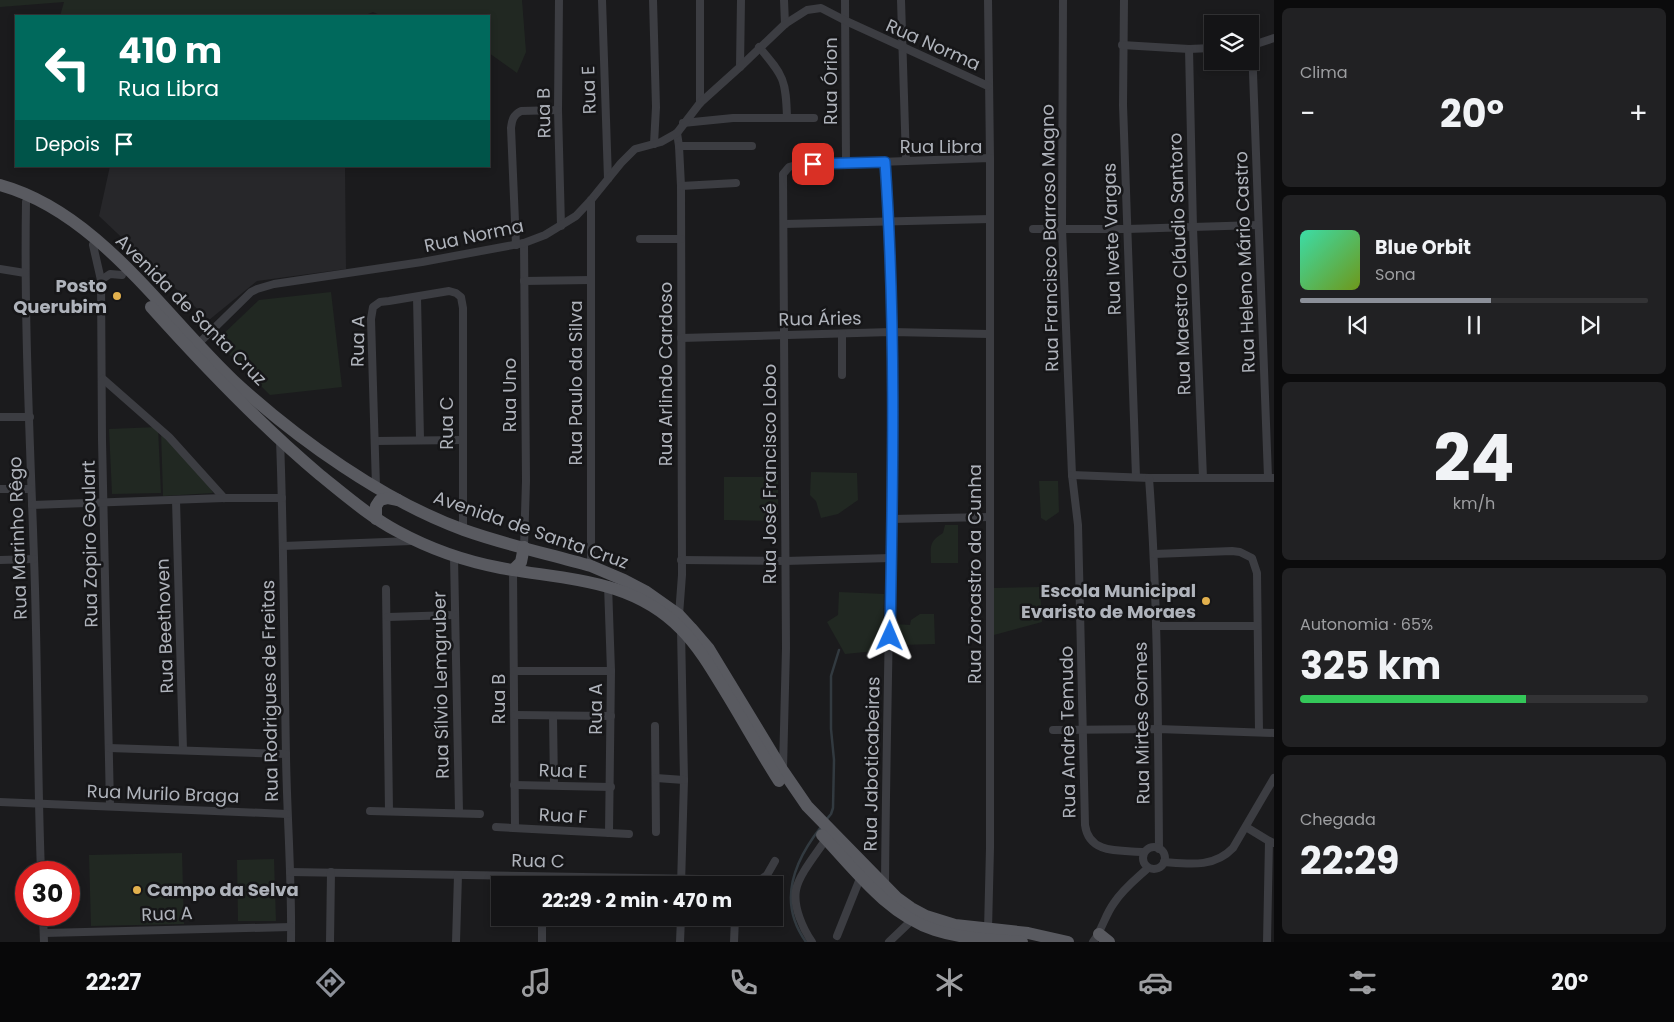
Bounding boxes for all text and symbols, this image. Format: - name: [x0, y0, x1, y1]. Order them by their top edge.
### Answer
- street label: Rua Norma: [882, 13, 984, 77]
- map controls: [1204, 15, 1259, 70]
- button: layers: [1204, 15, 1259, 70]
- text: 410 m: [118, 26, 222, 75]
- icon: left: [35, 35, 100, 100]
- street label: Rua Órion: [818, 37, 843, 125]
- text: Clima: [1300, 61, 1348, 84]
- street label: Rua E: [575, 65, 602, 115]
- text: Rua Libra: [118, 73, 219, 104]
- text: 20°: [1440, 87, 1504, 140]
- street label: Rua B: [531, 88, 556, 138]
- text: −: [1300, 94, 1315, 133]
- text: +: [1629, 94, 1648, 133]
- street label: Rua Francisco Barroso Magno: [1035, 104, 1064, 372]
- icon: arrive: [110, 130, 138, 158]
- text: Depois: [35, 131, 100, 158]
- street label: Rua Maestro Cláudio Santoro: [1162, 132, 1197, 396]
- street label: Rua Libra: [900, 134, 982, 159]
- pin: [792, 143, 834, 185]
- icon: arrive: [799, 150, 827, 178]
- street label: Rua Heleno Mário Castro: [1228, 151, 1261, 373]
- street label: Rua Ivete Vargas: [1096, 162, 1127, 316]
- street label: Rua Norma: [422, 213, 526, 258]
- street label: Avenida de Santa Cruz: [110, 228, 273, 391]
- text: Blue Orbit: [1375, 234, 1471, 261]
- text: Sona: [1375, 263, 1416, 286]
- place label: Posto Querubim: [13, 273, 107, 319]
- street label: Rua Arlindo Cardoso: [653, 282, 678, 466]
- marker: Posto Querubim: [111, 290, 123, 302]
- street label: Rua Paulo da Silva: [563, 300, 588, 466]
- street label: Rua Áries: [778, 305, 862, 332]
- icon: previous: [1344, 311, 1372, 339]
- icon: pause: [1460, 311, 1488, 339]
- icon: next: [1576, 311, 1604, 339]
- street label: Rua A: [345, 315, 370, 367]
- street label: Rua Uno: [497, 358, 522, 432]
- street label: Rua José Francisco Lobo: [757, 364, 782, 584]
- street label: Rua C: [434, 396, 459, 450]
- text: 24: [1433, 413, 1515, 504]
- street label: Rua Marinho Rêgo: [2, 456, 33, 620]
- street label: Rua Zopiro Goulart: [76, 460, 103, 628]
- street label: Rua Zoroastro da Cunha: [962, 464, 987, 684]
- street label: Avenida de Santa Cruz: [430, 484, 632, 575]
- text: km/h: [1453, 492, 1495, 515]
- street label: Rua Beethoven: [150, 558, 179, 694]
- place label: Escola Municipal Evaristo de Moraes: [1021, 578, 1196, 624]
- street label: Rua Rodrigues de Freitas: [255, 580, 284, 802]
- street label: Rua Sílvio Lemgruber: [426, 591, 455, 779]
- marker: Escola Municipal Evaristo de Moraes: [1200, 595, 1212, 607]
- position arrow: [863, 609, 915, 661]
- text: Autonomia · 65%: [1300, 613, 1433, 636]
- text: 325 km: [1300, 639, 1441, 692]
- street label: Rua Mirtes Gomes: [1128, 641, 1155, 805]
- street label: Rua Andre Temudo: [1053, 646, 1082, 819]
- street label: Rua B: [486, 674, 511, 724]
- street label: Rua Jaboticabeiras: [857, 676, 886, 852]
- street label: Rua A: [583, 683, 608, 735]
- street label: Rua E: [538, 757, 588, 784]
- street label: Rua Murilo Braga: [86, 778, 240, 809]
- street label: Rua F: [538, 802, 588, 829]
- text: Chegada: [1300, 808, 1376, 831]
- text: 22:29: [1300, 834, 1399, 887]
- street label: Rua C: [511, 848, 565, 873]
- speed limit sign: 30: [15, 861, 80, 926]
- place label: Campo da Selva: [147, 877, 299, 902]
- marker: Campo da Selva: [131, 884, 143, 896]
- text: 22:29 · 2 min · 470 m: [542, 887, 732, 914]
- street label: Rua A: [141, 900, 193, 927]
- icon: directions: [313, 965, 348, 1000]
- icon: music: [519, 965, 554, 1000]
- icon: phone: [726, 965, 761, 1000]
- icon: climate: [932, 965, 967, 1000]
- icon: car: [1138, 965, 1173, 1000]
- icon: filters: [1345, 965, 1380, 1000]
- text: 22:27: [86, 967, 141, 998]
- text: 20°: [1551, 967, 1588, 998]

